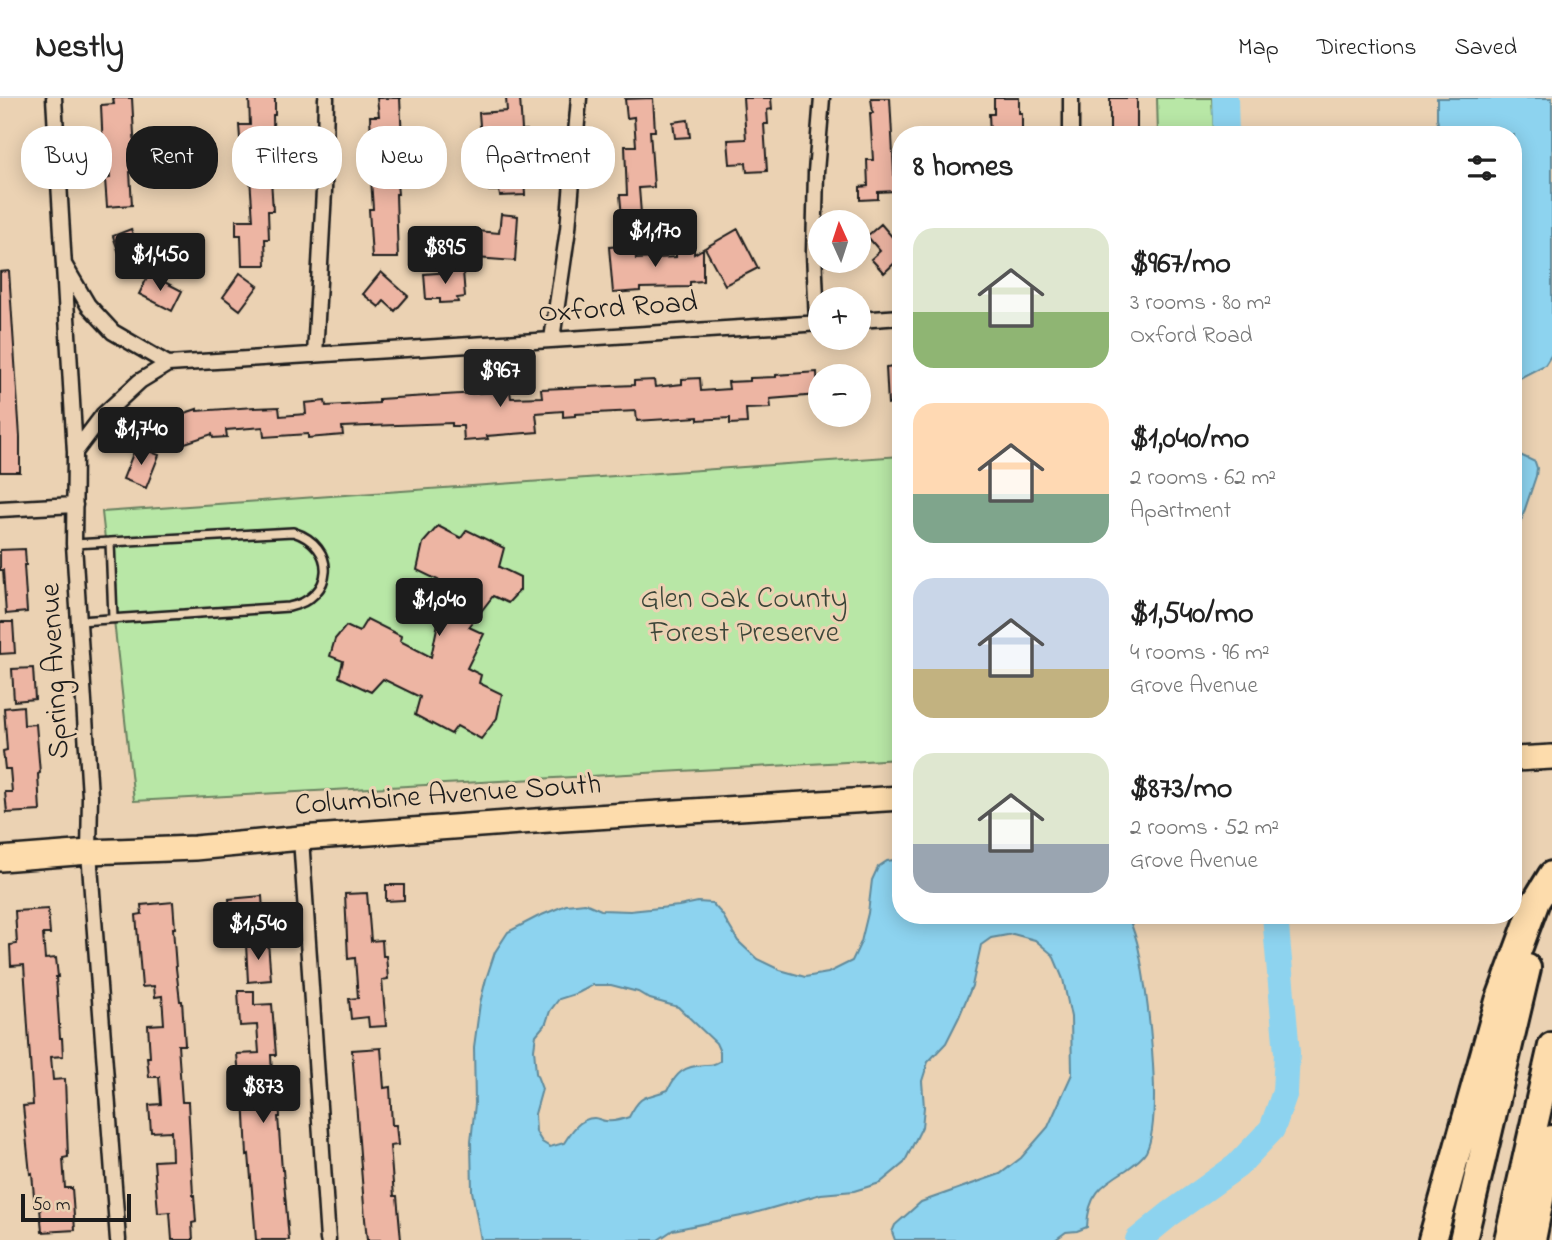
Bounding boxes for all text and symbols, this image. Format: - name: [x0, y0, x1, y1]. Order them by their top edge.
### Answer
- text: Nestly: [35, 24, 124, 72]
- text: Map: [1238, 31, 1279, 66]
- text: Directions: [1317, 31, 1416, 66]
- text: Saved: [1454, 31, 1517, 66]
- chip: Buy: [21, 126, 112, 189]
- chip: Rent: [126, 126, 218, 189]
- chip: Filters: [232, 126, 342, 189]
- chip: New: [356, 126, 447, 189]
- chip: Apartment: [461, 126, 615, 189]
- text: 8 homes: [913, 146, 1014, 190]
- icon: filters: [1463, 149, 1501, 187]
- pin: $1,170: [598, 209, 712, 269]
- north arrow: [808, 210, 872, 273]
- map controls: [808, 210, 871, 427]
- text: $1,170: [629, 215, 681, 248]
- pin: $895: [404, 226, 486, 286]
- text: $895: [424, 232, 466, 265]
- pin: $1,450: [103, 234, 217, 293]
- text: $1,450: [131, 239, 189, 272]
- text: $967/mo: [1130, 243, 1231, 287]
- icon: home: [969, 256, 1053, 340]
- street label: Oxford Road: [537, 281, 699, 337]
- button: +: [808, 287, 871, 350]
- text: 3 rooms · 80 m²: [1130, 287, 1271, 320]
- text: Oxford Road: [1130, 320, 1253, 353]
- pin: $967: [459, 350, 541, 409]
- text: $967: [480, 355, 520, 388]
- button: −: [808, 364, 871, 427]
- pin: $1,740: [84, 408, 198, 467]
- text: $1,740: [114, 413, 168, 446]
- text: $1,040/mo: [1130, 418, 1249, 462]
- icon: home: [969, 431, 1053, 515]
- text: 2 rooms · 62 m²: [1130, 462, 1276, 495]
- text: Apartment: [1130, 495, 1231, 528]
- pin: $1,040: [382, 578, 496, 638]
- park label: Glen Oak County Forest Preserve: [641, 578, 847, 656]
- street label: Spring Avenue: [29, 582, 83, 760]
- text: $1,040: [412, 584, 466, 617]
- text: $1,540/mo: [1130, 593, 1254, 637]
- icon: home: [969, 606, 1053, 690]
- text: 4 rooms · 96 m²: [1130, 637, 1270, 670]
- text: Grove Avenue: [1130, 670, 1258, 703]
- street label: Columbine Avenue South: [293, 763, 603, 829]
- text: $873/mo: [1130, 768, 1232, 812]
- icon: home: [969, 781, 1053, 865]
- text: 2 rooms · 52 m²: [1130, 812, 1279, 845]
- text: Grove Avenue: [1130, 845, 1258, 878]
- pin: $1,540: [201, 902, 315, 962]
- text: $1,540: [229, 908, 287, 941]
- pin: $873: [222, 1066, 304, 1125]
- text: $873: [242, 1071, 284, 1104]
- scale bar: [21, 1191, 131, 1223]
- text: 50 m: [32, 1192, 71, 1219]

